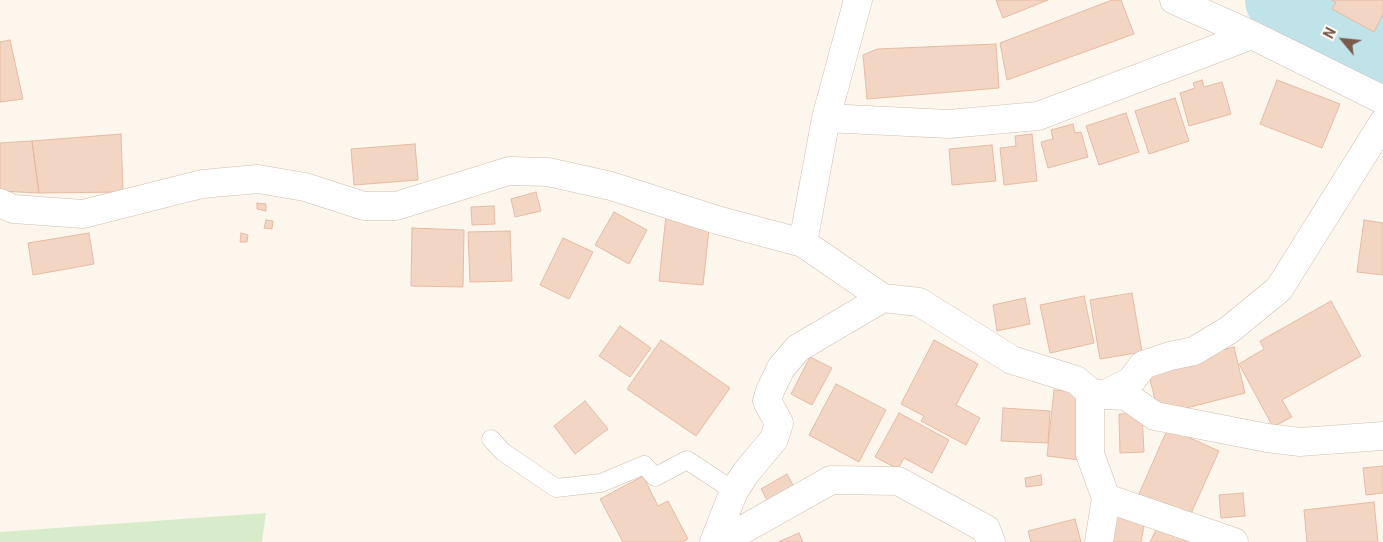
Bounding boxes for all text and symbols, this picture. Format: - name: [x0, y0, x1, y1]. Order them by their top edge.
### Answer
- north arrow: [1318, 15, 1368, 65]
- text: N: [1320, 25, 1339, 41]

